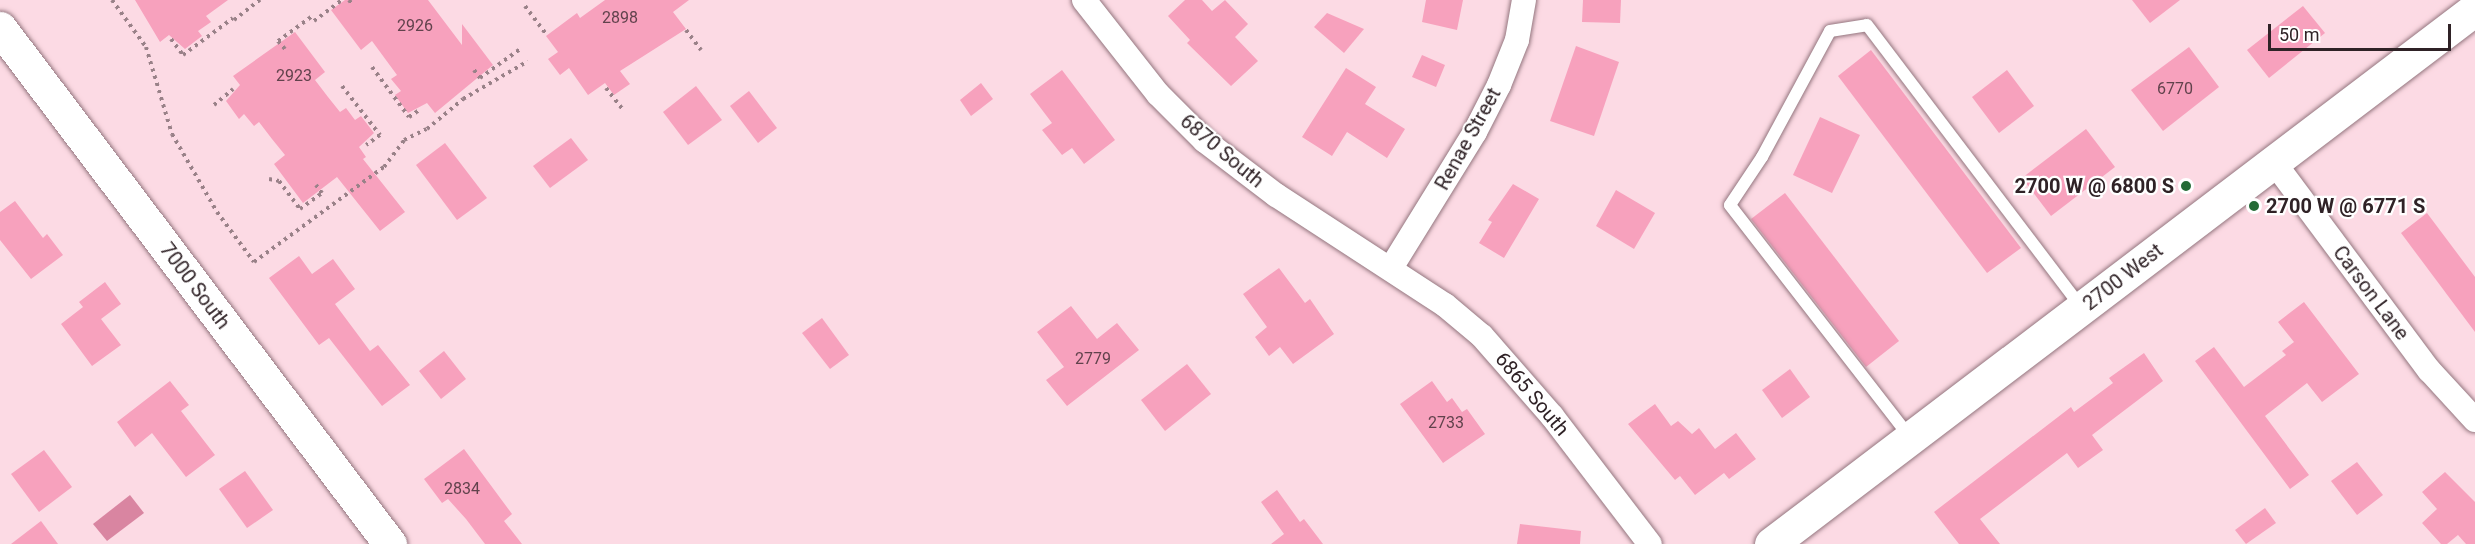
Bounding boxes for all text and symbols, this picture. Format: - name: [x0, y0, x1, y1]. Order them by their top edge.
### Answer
- house number: 2898: [602, 8, 638, 28]
- scale bar: [2271, 12, 2454, 50]
- house number: 2926: [397, 16, 433, 36]
- text: 50 m: [2279, 24, 2319, 45]
- house number: 2923: [276, 66, 312, 86]
- house number: 6770: [2157, 79, 2193, 99]
- street label: Renae Street: [1430, 84, 1506, 194]
- street label: 6870 South: [1175, 109, 1269, 193]
- place label: 2700 W @ 6800 S: [2015, 174, 2174, 198]
- marker: 2700 W @ 6800 S: [2179, 179, 2193, 193]
- place label: 2700 W @ 6771 S: [2266, 194, 2425, 218]
- marker: 2700 W @ 6771 S: [2247, 199, 2261, 213]
- street label: 7000 South: [155, 238, 235, 334]
- street label: 2700 West: [2078, 238, 2168, 316]
- street label: Carson Lane: [2328, 241, 2414, 345]
- street label: 6865 South: [1490, 347, 1574, 441]
- house number: 2779: [1075, 349, 1111, 369]
- house number: 2733: [1428, 413, 1464, 433]
- house number: 2834: [444, 479, 480, 499]

